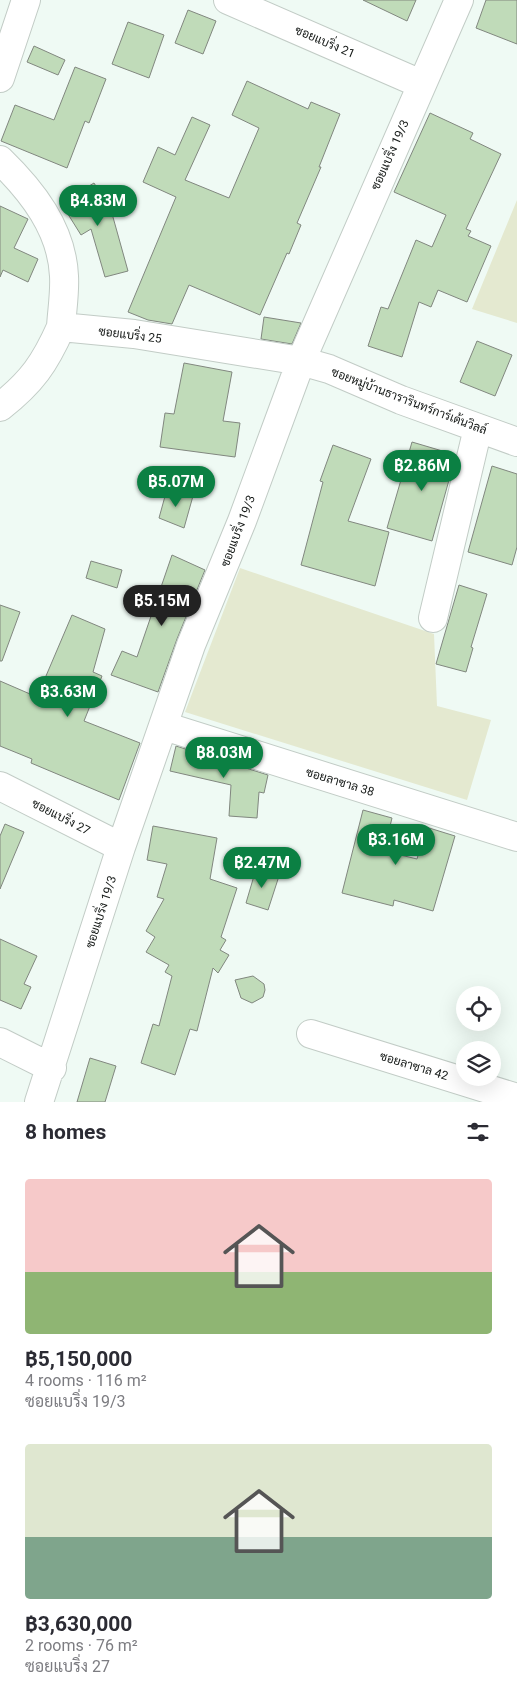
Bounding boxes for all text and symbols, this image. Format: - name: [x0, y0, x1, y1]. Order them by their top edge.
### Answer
- street label: ซอยแบริ่ง 21: [293, 20, 358, 61]
- street label: ซอยแบริ่ง 19/3: [365, 116, 412, 192]
- pin: ฿4.83M: [57, 184, 139, 227]
- text: ฿4.83M: [70, 191, 126, 210]
- street label: ซอยแบริ่ง 25: [98, 321, 163, 346]
- street label: ซอยหมู่บ้านธารารินทร์การ์เด้นวิลล์: [329, 364, 489, 438]
- pin: ฿2.86M: [381, 450, 463, 492]
- text: ฿2.86M: [394, 456, 450, 475]
- pin: ฿5.07M: [135, 466, 217, 508]
- text: ฿5.07M: [148, 472, 204, 491]
- street label: ซอยแบริ่ง 19/3: [215, 492, 258, 569]
- pin: ฿5.15M: [121, 584, 203, 627]
- text: ฿5.15M: [134, 591, 190, 610]
- pin: ฿3.63M: [27, 676, 109, 718]
- text: ฿3.63M: [40, 682, 96, 701]
- pin: ฿8.03M: [183, 736, 265, 779]
- text: ฿8.03M: [196, 743, 252, 762]
- street label: ซอยลาซาล 38: [304, 765, 376, 799]
- street label: ซอยแบริ่ง 27: [29, 793, 94, 838]
- pin: ฿3.16M: [355, 824, 437, 866]
- text: ฿3.16M: [368, 830, 424, 849]
- pin: ฿2.47M: [221, 846, 303, 889]
- text: ฿2.47M: [234, 853, 290, 872]
- street label: ซอยแบริ่ง 19/3: [79, 873, 119, 950]
- map controls: [456, 986, 501, 1086]
- button: locate: [456, 986, 501, 1031]
- button: layers: [456, 1041, 501, 1086]
- street label: ซอยลาซาล 42: [378, 1049, 450, 1083]
- icon: filters: [464, 1118, 492, 1146]
- text: 8 homes: [25, 1120, 106, 1144]
- icon: home: [214, 1211, 304, 1301]
- text: ฿5,150,000: [25, 1347, 132, 1371]
- text: 4 rooms · 116 m²: [25, 1371, 147, 1390]
- text: ซอยแบริ่ง 19/3: [25, 1392, 126, 1411]
- icon: home: [214, 1476, 304, 1566]
- text: ฿3,630,000: [25, 1612, 132, 1636]
- text: 2 rooms · 76 m²: [25, 1636, 138, 1655]
- text: ซอยแบริ่ง 27: [25, 1657, 110, 1676]

